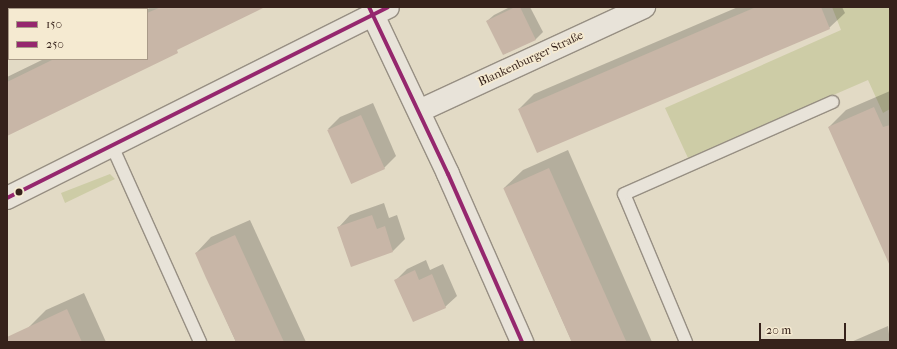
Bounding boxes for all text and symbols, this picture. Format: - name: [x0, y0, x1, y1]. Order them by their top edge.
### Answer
- legend: [8, 8, 148, 60]
- text: 150: [46, 17, 62, 31]
- street label: Blankenburger Straße: [476, 28, 586, 90]
- text: 250: [46, 37, 64, 51]
- unlabelled marker: [14, 187, 24, 197]
- scale bar: [761, 315, 848, 341]
- text: 20 m: [766, 323, 791, 337]

